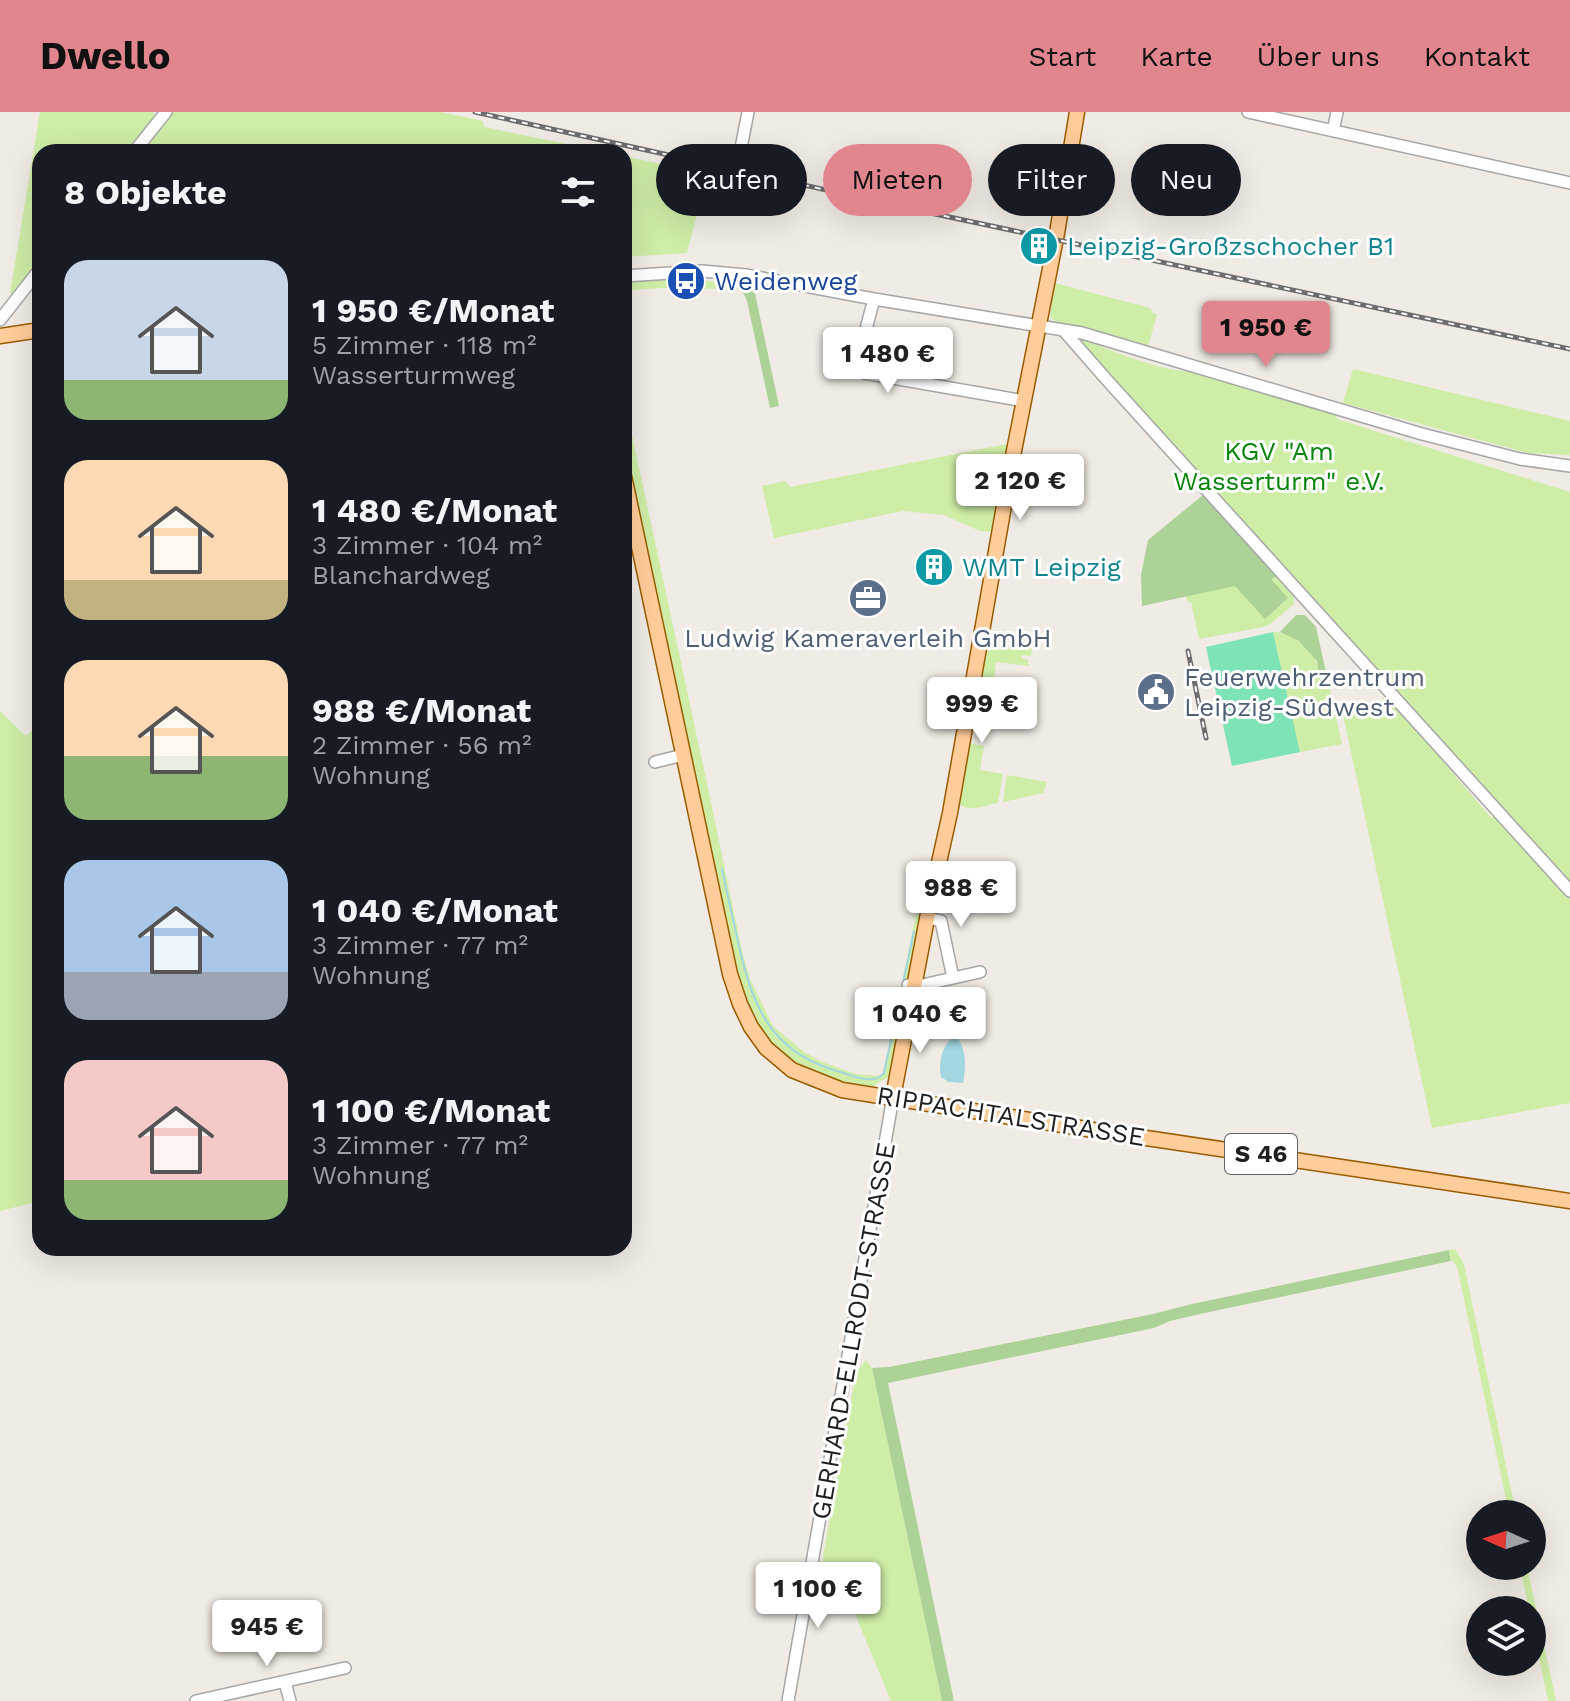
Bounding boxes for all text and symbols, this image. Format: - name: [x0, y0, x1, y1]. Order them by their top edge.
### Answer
- text: Dwello: [40, 34, 170, 78]
- text: Start: [1028, 40, 1096, 73]
- text: Karte: [1140, 40, 1213, 73]
- text: Über uns: [1257, 40, 1380, 73]
- text: Kontakt: [1424, 40, 1530, 73]
- chip: Kaufen: [656, 144, 807, 216]
- chip: Mieten: [823, 144, 972, 216]
- chip: Filter: [988, 144, 1115, 216]
- chip: Neu: [1131, 144, 1241, 216]
- icon: filters: [556, 170, 600, 214]
- text: 8 Objekte: [64, 172, 227, 212]
- building icon: Leipzig-Großzschocher B1: [1018, 225, 1060, 267]
- place label: Leipzig-Großzschocher B1: [1067, 231, 1394, 261]
- bus stop icon: Weidenweg: [665, 260, 707, 302]
- place label: Weidenweg: [714, 266, 858, 296]
- text: 1 950 €/Monat: [312, 290, 554, 330]
- icon: home: [128, 292, 224, 388]
- pin: 1 950 €: [1192, 301, 1340, 369]
- text: 1 950 €: [1220, 312, 1312, 342]
- pin: 1 480 €: [814, 327, 962, 395]
- text: 5 Zimmer · 118 m²: [312, 330, 536, 360]
- text: 1 480 €: [841, 338, 935, 368]
- text: Wasserturmweg: [312, 360, 515, 390]
- park label: KGV "Am Wasserturm" e.V.: [1173, 436, 1385, 496]
- pin: 2 120 €: [946, 454, 1094, 522]
- text: 2 120 €: [974, 465, 1066, 495]
- text: 1 480 €/Monat: [312, 490, 557, 530]
- icon: home: [128, 492, 224, 588]
- text: 3 Zimmer · 104 m²: [312, 530, 542, 560]
- building icon: WMT Leipzig: [913, 546, 955, 588]
- place label: WMT Leipzig: [962, 552, 1121, 582]
- text: Blanchardweg: [312, 560, 490, 590]
- office icon: Ludwig Kameraverleih GmbH: [847, 577, 889, 619]
- place label: Ludwig Kameraverleih GmbH: [684, 623, 1052, 653]
- place label: Feuerwehrzentrum Leipzig-Südwest: [1184, 662, 1425, 722]
- public building icon: Feuerwehrzentrum Leipzig-Südwest: [1135, 671, 1177, 713]
- pin: 999 €: [926, 677, 1038, 745]
- text: 999 €: [945, 688, 1019, 718]
- text: 988 €/Monat: [312, 690, 531, 730]
- icon: home: [128, 692, 224, 788]
- text: 2 Zimmer · 56 m²: [312, 730, 532, 760]
- text: Wohnung: [312, 760, 430, 790]
- pin: 988 €: [905, 861, 1017, 929]
- text: 988 €: [924, 872, 998, 902]
- text: 1 040 €/Monat: [312, 890, 558, 930]
- icon: home: [128, 892, 224, 988]
- text: 3 Zimmer · 77 m²: [312, 930, 528, 960]
- text: Wohnung: [312, 960, 430, 990]
- pin: 1 040 €: [846, 987, 994, 1055]
- text: 1 040 €: [873, 998, 967, 1028]
- street label: RIPPACHTALSTRASSE: [875, 1080, 1147, 1152]
- text: 1 100 €/Monat: [312, 1090, 550, 1130]
- icon: home: [128, 1092, 224, 1188]
- text: 3 Zimmer · 77 m²: [312, 1130, 528, 1160]
- road number: S 46: [1225, 1134, 1297, 1174]
- street label: GERHARD-ELLRODT-STRASSE: [805, 1140, 901, 1522]
- text: Wohnung: [312, 1160, 430, 1190]
- north arrow: [1466, 1500, 1546, 1580]
- map controls: [1466, 1500, 1546, 1676]
- pin: 1 100 €: [744, 1562, 892, 1630]
- text: 1 100 €: [774, 1573, 862, 1603]
- button: layers: [1466, 1596, 1546, 1676]
- pin: 945 €: [211, 1600, 323, 1668]
- text: 945 €: [230, 1611, 304, 1641]

